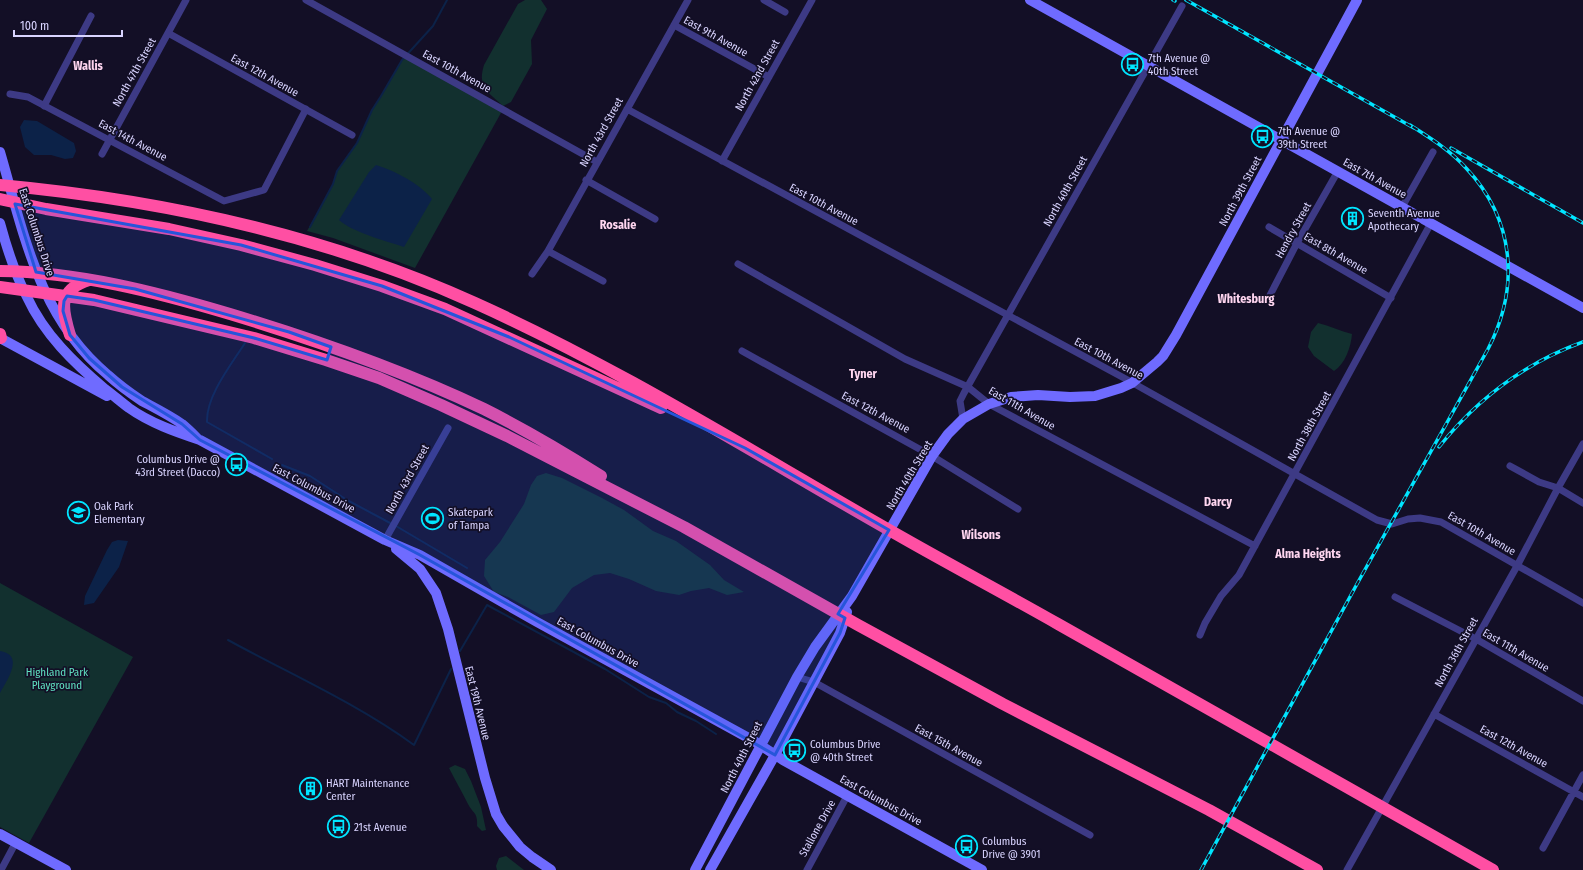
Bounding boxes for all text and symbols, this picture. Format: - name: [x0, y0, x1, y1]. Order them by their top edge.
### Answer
- scale bar: [14, 12, 122, 38]
- street label: East 9th Avenue: [681, 13, 750, 59]
- text: 100 m: [20, 19, 49, 33]
- street label: North 47th Street: [110, 35, 159, 109]
- street label: North 42nd Street: [732, 37, 783, 113]
- street label: East 10th Avenue: [420, 47, 493, 96]
- street label: East 12th Avenue: [229, 51, 301, 99]
- bus stop icon: 7th Avenue @ 40th Street: [1120, 51, 1146, 77]
- place label: 7th Avenue @ 40th Street: [1148, 52, 1210, 78]
- district label: Wallis: [73, 59, 104, 73]
- street label: North 43rd Street: [577, 95, 626, 169]
- street label: East 14th Avenue: [96, 117, 169, 164]
- bus stop icon: 7th Avenue @ 39th Street: [1250, 124, 1276, 150]
- place label: 7th Avenue @ 39th Street: [1278, 125, 1340, 151]
- street label: North 40th Street: [1041, 153, 1090, 229]
- street label: North 39th Street: [1217, 154, 1265, 229]
- street label: East 7th Avenue: [1341, 156, 1409, 201]
- street label: East 10th Avenue: [787, 181, 860, 228]
- street label: East Columbus Drive: [16, 187, 57, 278]
- street label: Hendry Street: [1273, 200, 1314, 261]
- building icon: Seventh Avenue Apothecary: [1339, 206, 1365, 232]
- place label: Seventh Avenue Apothecary: [1368, 207, 1440, 233]
- district label: Rosalie: [600, 218, 636, 232]
- street label: East 8th Avenue: [1301, 230, 1370, 277]
- district label: Whitesburg: [1218, 292, 1275, 306]
- street label: East 10th Avenue: [1072, 335, 1145, 382]
- district label: Tyner: [849, 367, 878, 381]
- street label: East 11th Avenue: [986, 384, 1057, 433]
- street label: East 12th Avenue: [839, 389, 912, 436]
- street label: North 38th Street: [1285, 389, 1334, 463]
- street label: North 40th Street: [884, 438, 935, 512]
- street label: North 43rd Street: [383, 442, 432, 516]
- bus stop icon: Columbus Drive @ 43rd Street (Dacco): [223, 452, 249, 478]
- place label: Columbus Drive @ 43rd Street (Dacco): [135, 453, 220, 479]
- street label: East Columbus Drive: [270, 461, 357, 516]
- district label: Darcy: [1204, 495, 1232, 509]
- school or university icon: Oak Park Elementary: [65, 499, 91, 525]
- place label: Oak Park Elementary: [94, 500, 145, 526]
- sports icon: Skatepark of Tampa: [420, 505, 446, 531]
- place label: Skatepark of Tampa: [448, 506, 494, 532]
- street label: East 10th Avenue: [1445, 509, 1518, 558]
- district label: Wilsons: [962, 528, 1001, 542]
- district label: Alma Heights: [1274, 547, 1342, 561]
- street label: East Columbus Drive: [555, 615, 641, 670]
- street label: North 36th Street: [1432, 615, 1481, 689]
- street label: East 11th Avenue: [1480, 626, 1551, 675]
- street label: East 19th Avenue: [462, 665, 493, 742]
- park label: Highland Park Playground: [26, 666, 89, 692]
- street label: North 40th Street: [718, 719, 765, 795]
- street label: East 15th Avenue: [913, 721, 985, 769]
- street label: East 12th Avenue: [1478, 722, 1550, 770]
- bus stop icon: Columbus Drive @ 40th Street: [782, 737, 808, 763]
- place label: Columbus Drive @ 40th Street: [810, 738, 880, 764]
- street label: East Columbus Drive: [838, 773, 924, 828]
- building icon: HART Maintenance Center: [297, 776, 323, 802]
- place label: HART Maintenance Center: [326, 777, 409, 803]
- street label: Stallone Drive: [797, 798, 838, 859]
- bus stop icon: 21st Avenue: [326, 814, 352, 840]
- place label: 21st Avenue: [354, 821, 407, 834]
- bus stop icon: Columbus Drive @ 3901: [954, 834, 980, 860]
- place label: Columbus Drive @ 3901: [982, 835, 1041, 861]

